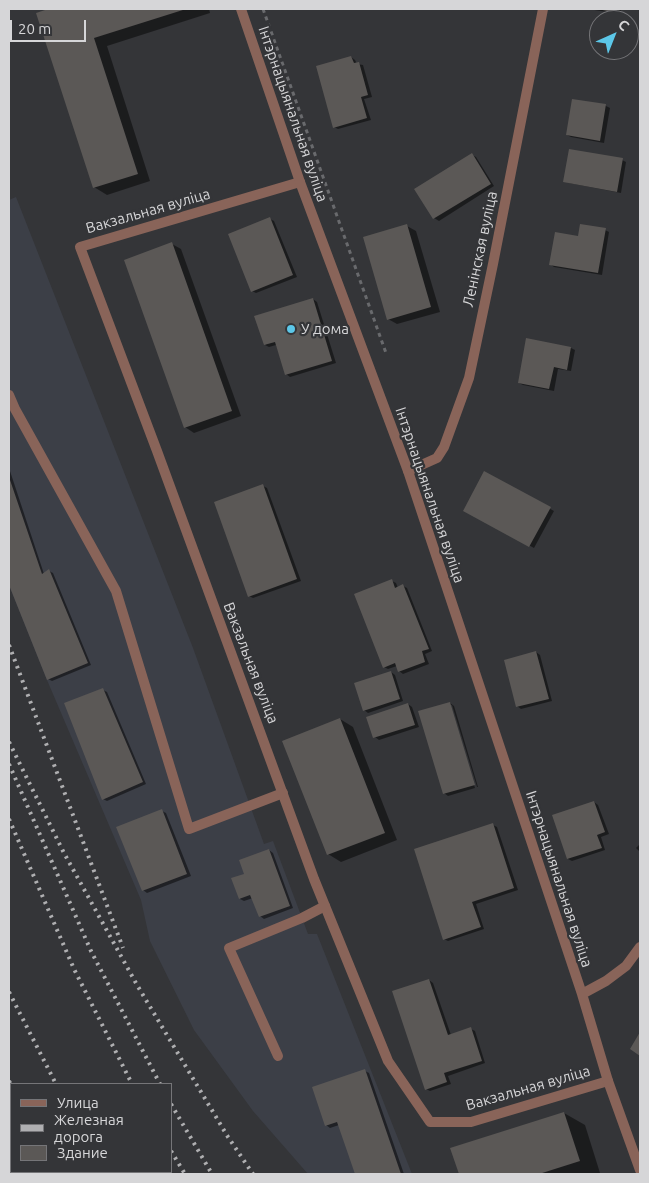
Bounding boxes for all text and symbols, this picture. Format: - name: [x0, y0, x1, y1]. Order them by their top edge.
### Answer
- scale bar: [12, 10, 89, 42]
- north arrow: [589, 10, 639, 60]
- text: С: [615, 16, 632, 34]
- text: 20 m: [18, 20, 51, 37]
- street label: Інтэрнацыянальная вуліца: [254, 24, 332, 204]
- street label: Вакзальная вуліца: [84, 185, 212, 237]
- street label: Ленінская вуліца: [459, 190, 501, 308]
- place label: У дома: [301, 320, 349, 338]
- marker: У дома: [285, 323, 297, 335]
- street label: Інтэрнацыянальная вуліца: [391, 405, 469, 585]
- street label: Вакзальная вуліца: [220, 600, 282, 726]
- street label: Інтэрнацыянальная вуліца: [522, 788, 596, 970]
- street label: Вакзальная вуліца: [464, 1062, 592, 1114]
- legend: [10, 1083, 172, 1173]
- text: Улица: [57, 1094, 99, 1111]
- text: Железная дорога: [54, 1111, 124, 1145]
- text: Здание: [57, 1144, 108, 1161]

